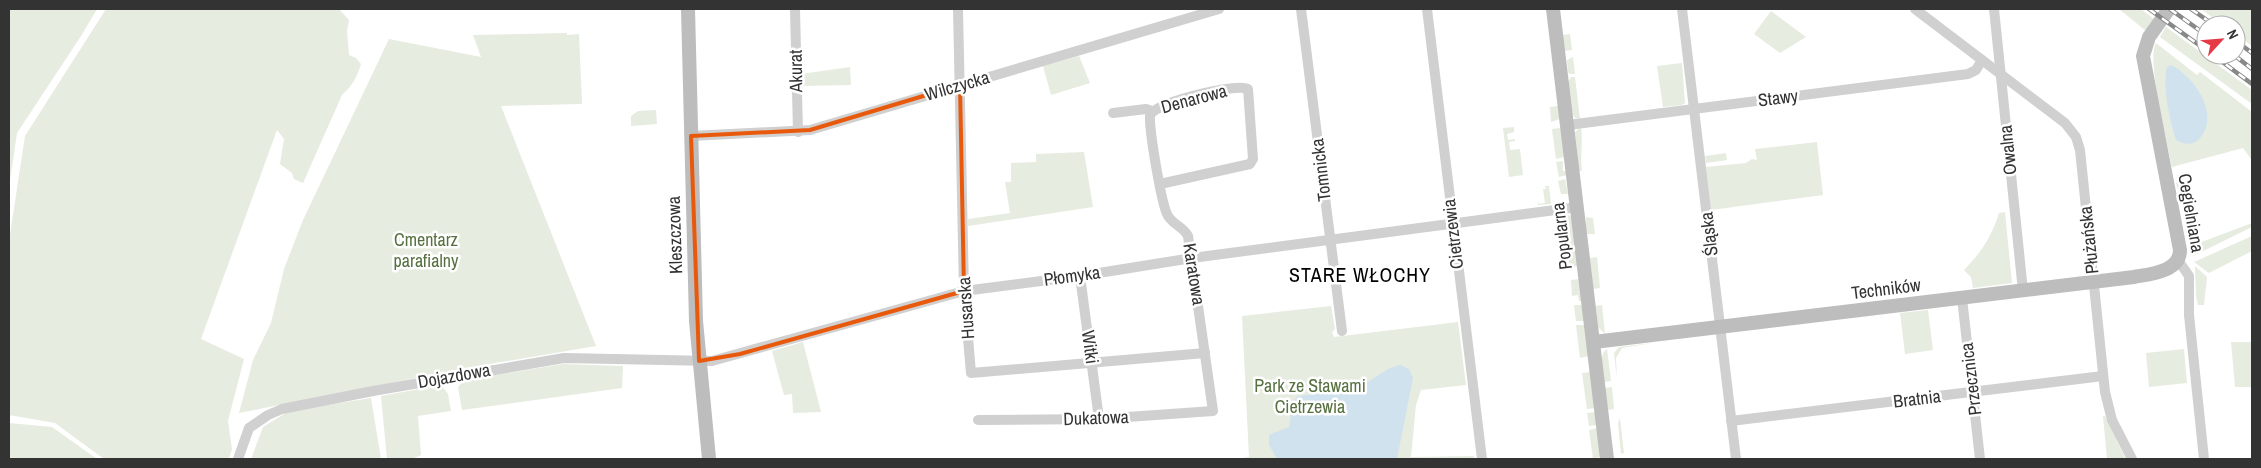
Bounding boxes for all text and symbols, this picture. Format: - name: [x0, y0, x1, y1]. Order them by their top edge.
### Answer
- north arrow: [2196, 15, 2246, 65]
- text: N: [2223, 27, 2243, 42]
- street label: Akurat: [783, 49, 808, 94]
- street label: Wilczycka: [921, 64, 992, 107]
- street label: Denarowa: [1158, 78, 1230, 119]
- street label: Stawy: [1756, 83, 1800, 112]
- street label: Owalna: [1992, 124, 2023, 176]
- street label: Tomnicka: [1304, 137, 1337, 203]
- street label: Cegielniana: [2172, 172, 2211, 254]
- street label: Kleszczowa: [661, 196, 688, 274]
- street label: Cietrzewia: [1436, 198, 1469, 271]
- street label: Popularna: [1545, 201, 1578, 271]
- street label: Płużańska: [2073, 205, 2104, 275]
- street label: Śląska: [1693, 211, 1724, 258]
- park label: Cmentarz parafialny: [394, 227, 459, 273]
- street label: Karatowa: [1177, 241, 1212, 307]
- street label: Płomyka: [1042, 259, 1102, 292]
- district label: STARE WŁOCHY: [1289, 261, 1431, 288]
- street label: Techników: [1850, 272, 1922, 305]
- street label: Husarska: [951, 276, 980, 340]
- street label: Witki: [1076, 329, 1105, 365]
- street label: Przecznica: [1954, 341, 1987, 417]
- street label: Dojazdowa: [416, 357, 492, 394]
- park label: Park ze Stawami Cietrzewia: [1254, 373, 1366, 419]
- street label: Bratnia: [1892, 383, 1942, 414]
- street label: Dukatowa: [1063, 404, 1129, 431]

